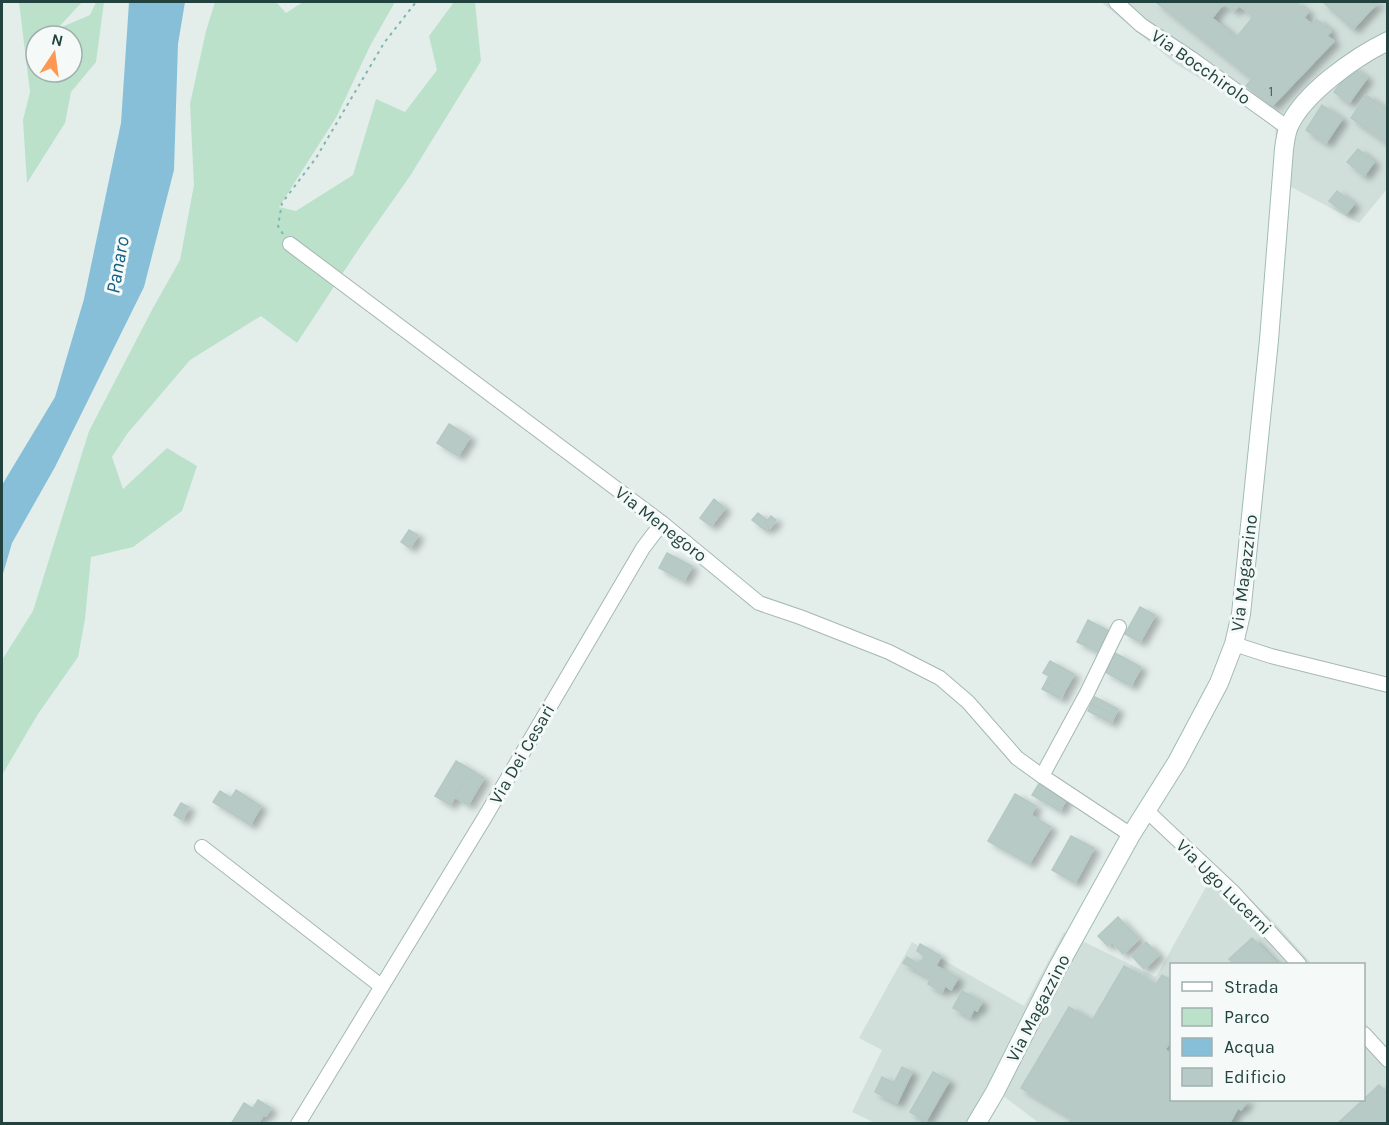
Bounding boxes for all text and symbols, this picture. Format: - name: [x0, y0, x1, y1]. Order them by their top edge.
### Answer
- north arrow: [24, 24, 84, 84]
- street label: Via Bocchirolo: [1147, 25, 1255, 109]
- text: N: [50, 29, 65, 50]
- house number: 1: [1269, 82, 1273, 100]
- water label: Panaro: [101, 235, 134, 295]
- street label: Via Menegoro: [611, 481, 711, 567]
- street label: Via Magazzino: [1226, 513, 1262, 633]
- street label: Via Dei Cesari: [484, 700, 560, 808]
- street label: Via Ugo Lucerni: [1172, 835, 1276, 939]
- street label: Via Magazzino: [1001, 950, 1075, 1066]
- legend: [1170, 963, 1365, 1101]
- text: Strada: [1224, 976, 1279, 998]
- text: Parco: [1224, 1006, 1270, 1028]
- text: Acqua: [1224, 1036, 1275, 1058]
- text: Edificio: [1224, 1066, 1286, 1088]

